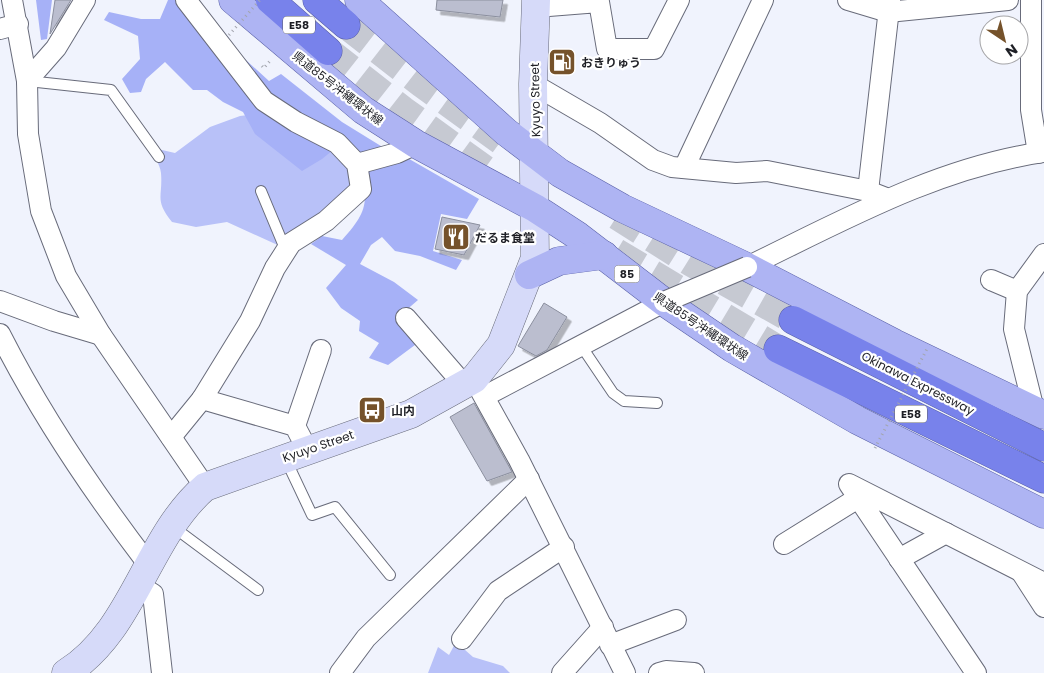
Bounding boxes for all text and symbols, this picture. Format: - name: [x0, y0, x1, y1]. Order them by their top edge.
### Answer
- north arrow: [979, 15, 1029, 65]
- road number: E58: [283, 16, 315, 34]
- text: N: [1001, 39, 1022, 62]
- street label: 県道85号沖縄環状線: [289, 47, 387, 129]
- fuel station icon: おきりゅう: [547, 47, 577, 77]
- place label: おきりゅう: [581, 54, 641, 71]
- street label: Kyuyo Street: [526, 63, 544, 137]
- restaurant icon: だるま食堂: [441, 222, 471, 252]
- place label: だるま食堂: [475, 229, 535, 246]
- road number: 85: [614, 266, 640, 282]
- street label: 県道85号沖縄環状線: [650, 288, 752, 364]
- street label: Okinawa Expressway: [859, 347, 978, 419]
- bus stop icon: 山内: [357, 395, 387, 425]
- place label: 山内: [391, 402, 415, 419]
- road number: E58: [895, 406, 927, 422]
- street label: Kyuyo Street: [280, 426, 356, 466]

